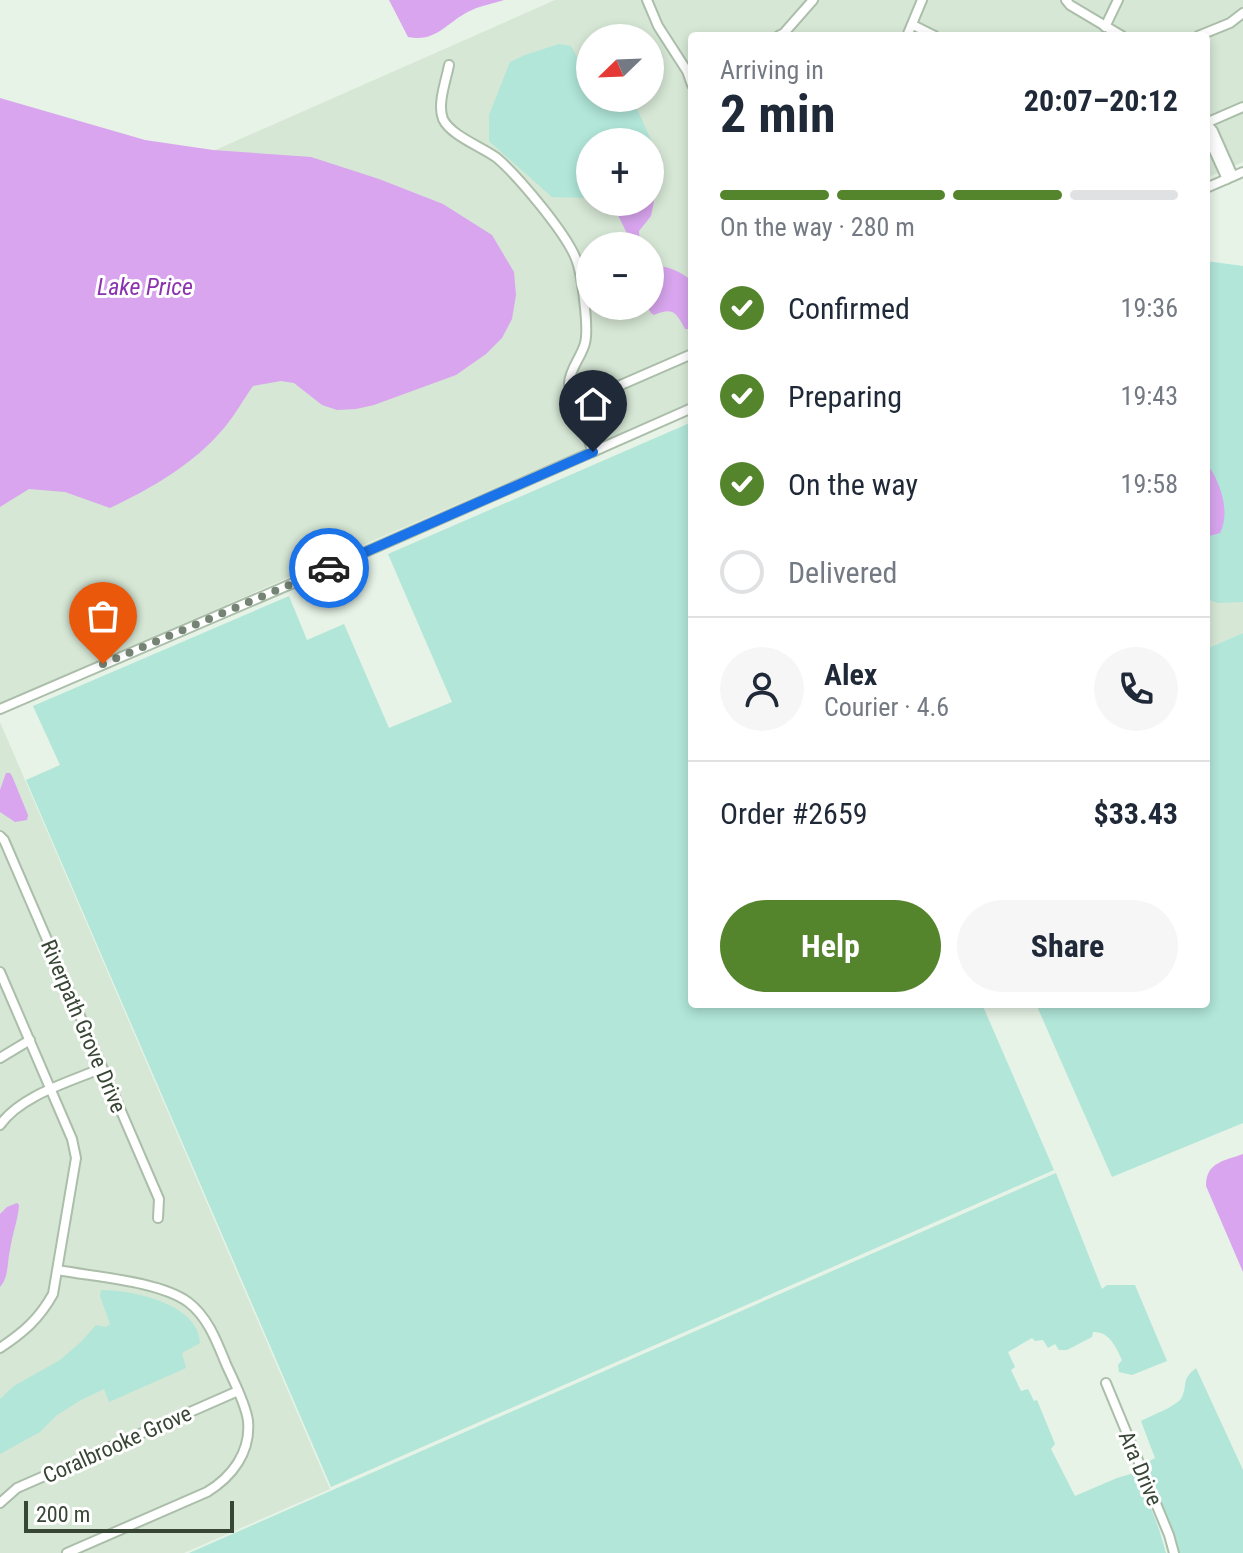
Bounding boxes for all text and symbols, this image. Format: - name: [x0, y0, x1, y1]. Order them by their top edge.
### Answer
- north arrow: [576, 24, 664, 112]
- map controls: [576, 24, 664, 320]
- text: Arriving in: [720, 55, 824, 85]
- text: 20:07–20:12: [1024, 83, 1178, 118]
- text: 2 min: [720, 84, 836, 145]
- button: +: [576, 128, 664, 216]
- text: On the way · 280 m: [720, 212, 915, 242]
- button: −: [576, 232, 664, 320]
- water label: Lake Price: [97, 273, 193, 301]
- icon: check: [720, 286, 764, 330]
- text: Confirmed: [788, 291, 910, 326]
- text: 19:36: [1121, 293, 1178, 323]
- pin: [559, 370, 627, 452]
- icon: check: [720, 374, 764, 418]
- text: Preparing: [788, 379, 902, 414]
- text: 19:43: [1121, 381, 1178, 411]
- icon: home: [571, 382, 615, 426]
- icon: check: [720, 462, 764, 506]
- text: On the way: [788, 467, 918, 502]
- text: 19:58: [1121, 469, 1178, 499]
- courier: [289, 528, 369, 608]
- icon: car: [307, 546, 351, 590]
- text: Delivered: [788, 555, 897, 590]
- pin: [69, 582, 137, 664]
- icon: bag: [81, 594, 125, 638]
- button: person: [720, 647, 804, 731]
- button: phone: [1094, 647, 1178, 731]
- text: Alex: [824, 657, 877, 692]
- text: Courier · 4.6: [824, 692, 949, 722]
- text: Order #2659: [720, 796, 868, 831]
- text: $33.43: [1093, 796, 1178, 831]
- button: Help: [720, 900, 941, 992]
- button: Share: [957, 900, 1178, 992]
- street label: Riverpath Grove Drive: [36, 936, 131, 1116]
- street label: Coralbrooke Grove: [39, 1401, 195, 1488]
- street label: Ara Drive: [1114, 1427, 1167, 1509]
- scale bar: [24, 1497, 234, 1533]
- text: 200 m: [36, 1502, 90, 1527]

